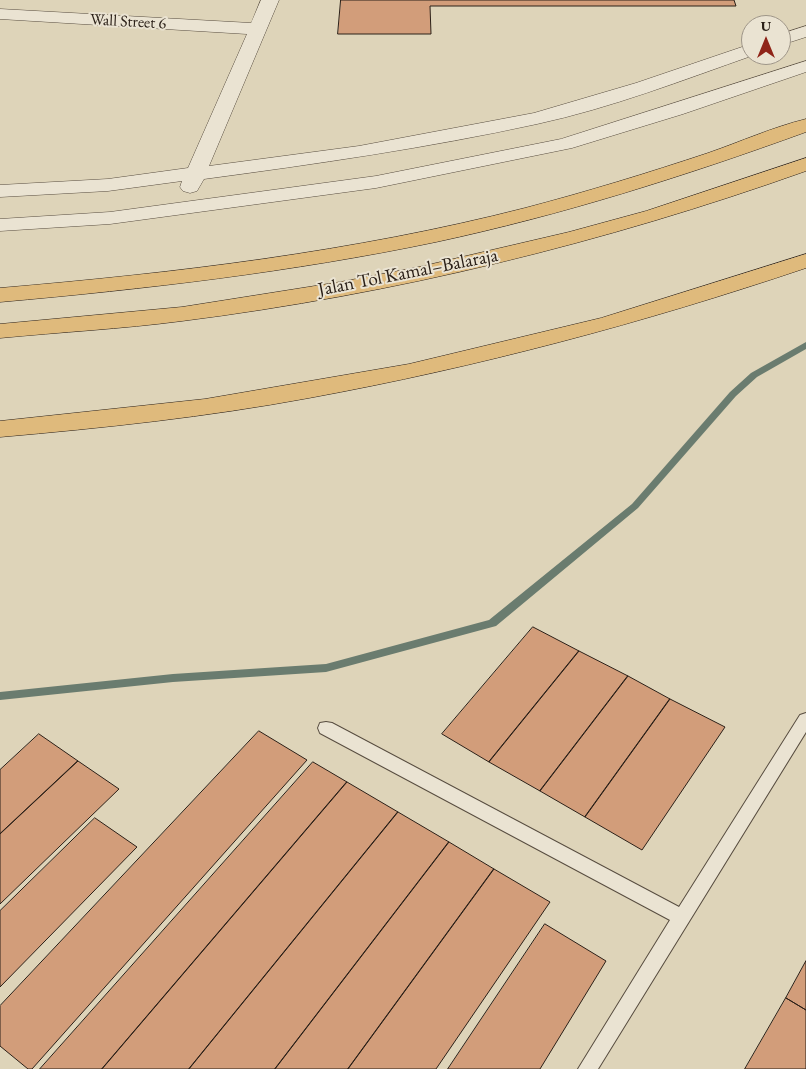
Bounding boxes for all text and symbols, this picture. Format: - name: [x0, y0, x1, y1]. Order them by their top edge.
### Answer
- street label: Wall Street 6: [89, 10, 167, 34]
- north arrow: [741, 15, 791, 65]
- text: U: [761, 17, 771, 35]
- street label: Jalan Tol Kamal–Balaraja: [316, 244, 500, 302]

